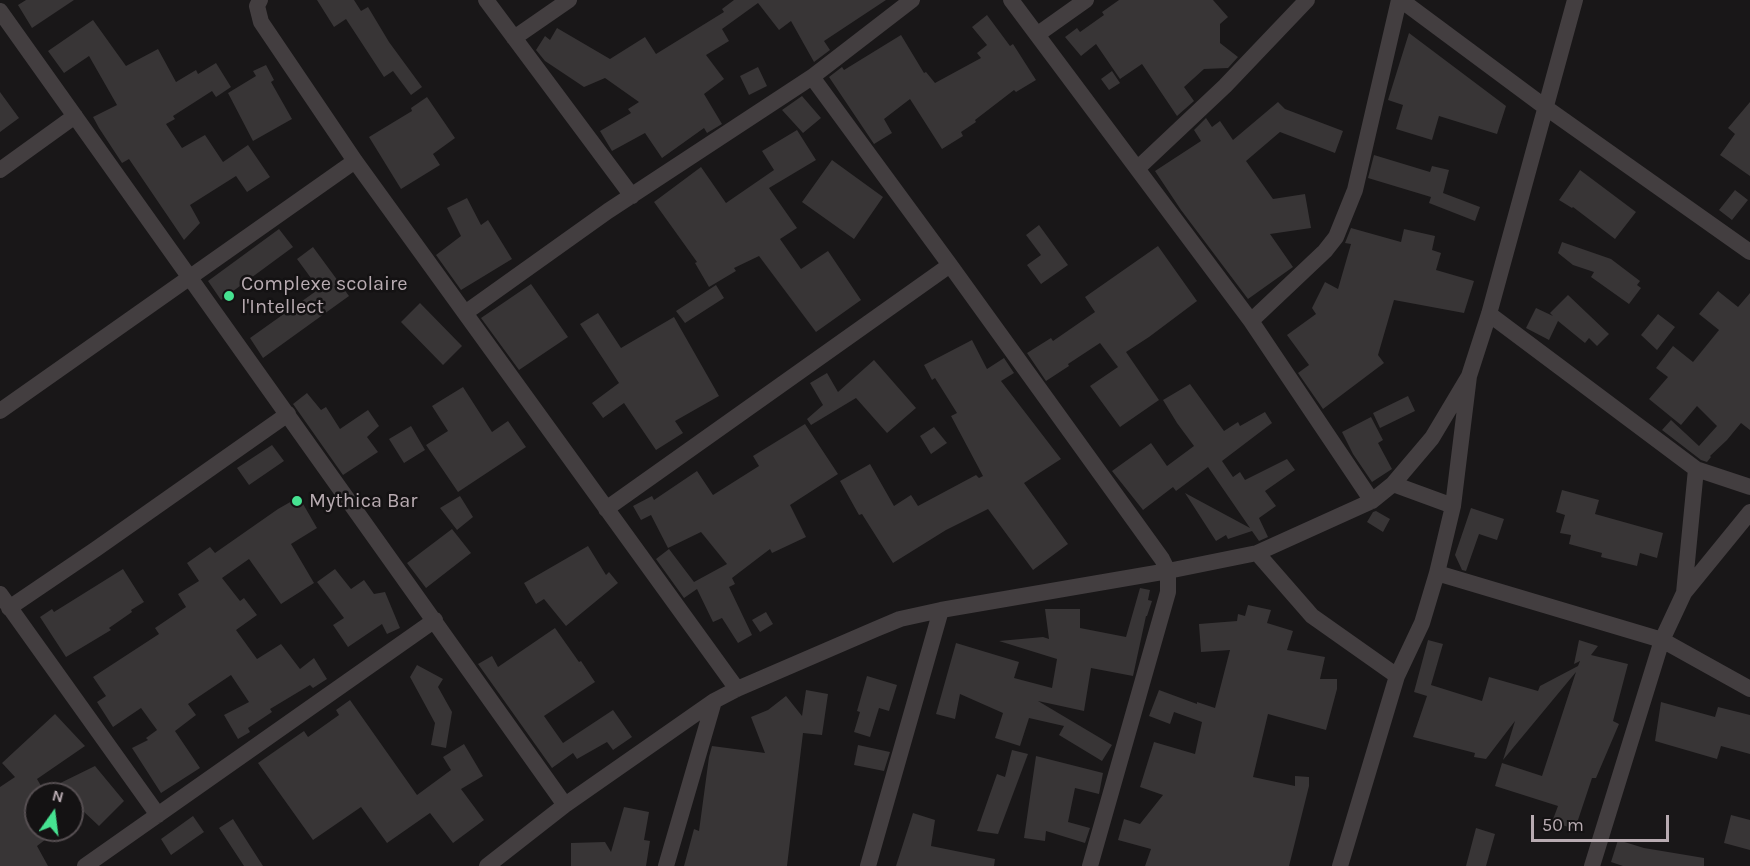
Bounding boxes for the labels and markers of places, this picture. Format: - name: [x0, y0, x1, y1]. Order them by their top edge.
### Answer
- place label: Complexe scolaire l'Intellect: [241, 272, 408, 319]
- marker: Complexe scolaire l'Intellect: [222, 289, 236, 303]
- place label: Mythica Bar: [309, 489, 418, 513]
- marker: Mythica Bar: [290, 494, 304, 508]

